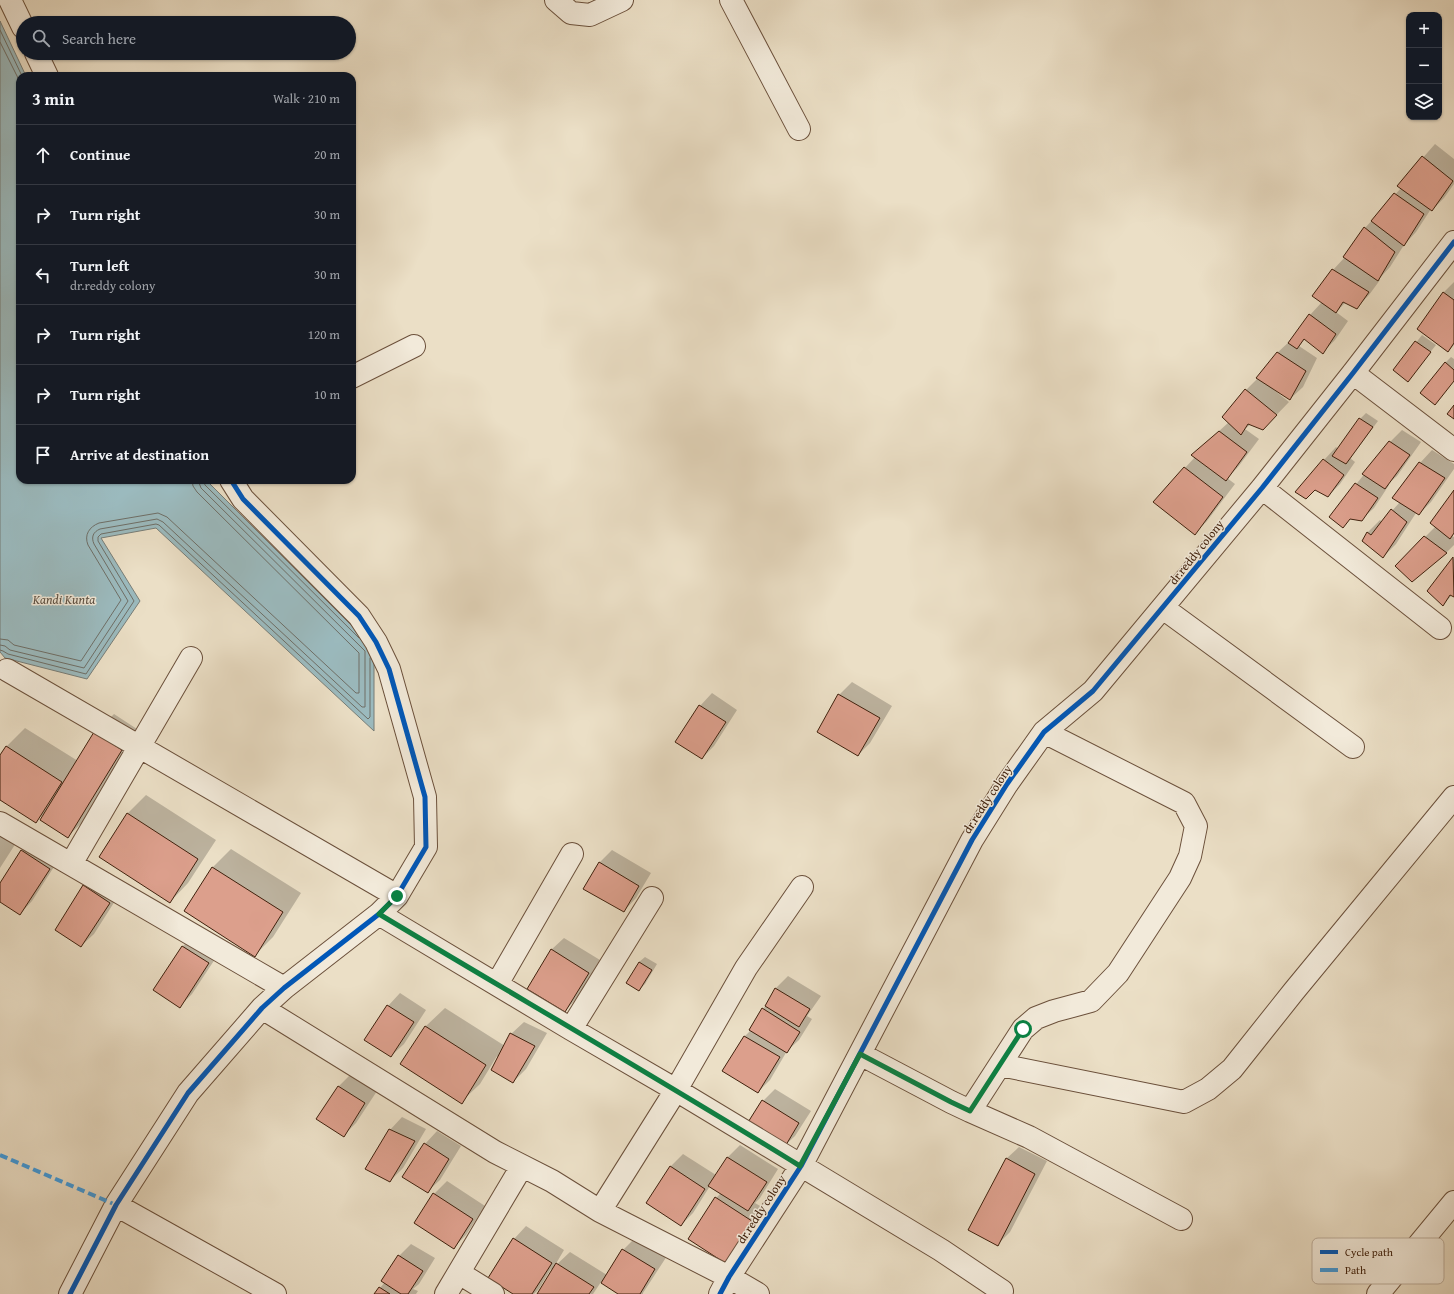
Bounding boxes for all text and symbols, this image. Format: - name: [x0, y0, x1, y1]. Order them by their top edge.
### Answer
- map controls: [1406, 12, 1442, 120]
- button: +: [1406, 12, 1442, 48]
- search box: [16, 16, 356, 60]
- icon: search: [30, 27, 52, 49]
- text: Search here: [62, 28, 136, 49]
- button: −: [1406, 48, 1442, 84]
- button: layers: [1406, 84, 1442, 120]
- text: 3 min: [32, 86, 74, 111]
- text: Walk · 210 m: [273, 89, 340, 108]
- icon: ahead: [32, 144, 54, 166]
- text: Continue: [70, 144, 131, 165]
- text: 20 m: [314, 145, 340, 164]
- icon: right: [32, 204, 54, 226]
- text: Turn right: [70, 204, 141, 225]
- text: 30 m: [314, 205, 340, 224]
- text: Turn left: [70, 255, 129, 276]
- icon: left: [32, 264, 54, 286]
- text: 30 m: [314, 265, 340, 284]
- text: dr.reddy colony: [70, 276, 155, 295]
- icon: right: [32, 324, 54, 346]
- text: Turn right: [70, 324, 141, 345]
- text: 120 m: [308, 325, 340, 344]
- icon: right: [32, 384, 54, 406]
- text: Turn right: [70, 384, 141, 405]
- text: 10 m: [314, 385, 340, 404]
- icon: arrive: [32, 444, 54, 466]
- text: Arrive at destination: [70, 444, 209, 465]
- street label: dr.reddy colony: [1165, 516, 1227, 588]
- water label: Kandi Kunta: [32, 590, 95, 609]
- street label: dr.reddy colony: [958, 761, 1016, 837]
- route end: [388, 887, 406, 905]
- route start: [1014, 1020, 1032, 1038]
- street label: dr.reddy colony: [732, 1171, 790, 1247]
- legend: [1312, 1238, 1444, 1284]
- text: Cycle path: [1345, 1244, 1394, 1260]
- text: Path: [1345, 1262, 1367, 1278]

